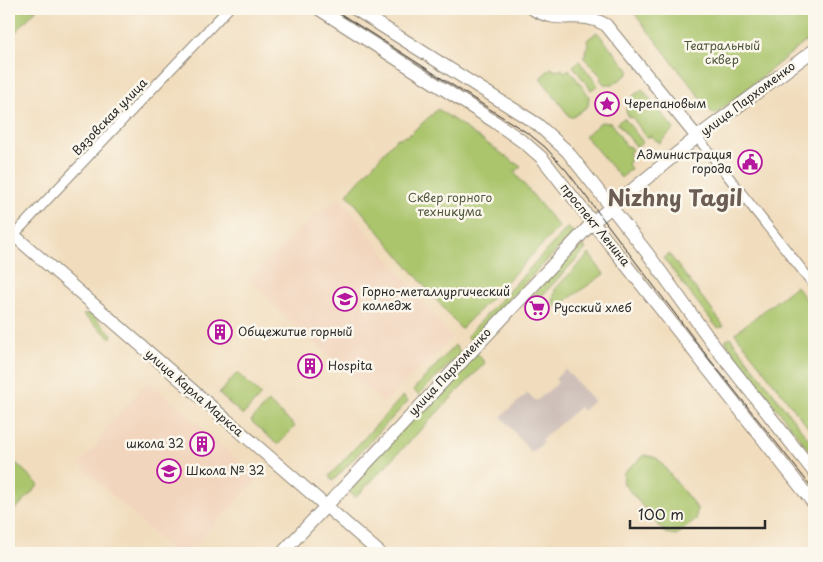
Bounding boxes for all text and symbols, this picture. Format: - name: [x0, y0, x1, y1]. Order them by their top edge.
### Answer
- park label: Театральный сквер: [684, 36, 760, 68]
- street label: улица Пархоменко: [696, 56, 799, 140]
- street label: Вязовская улица: [68, 73, 151, 159]
- place icon: Черепановым: [594, 91, 620, 117]
- place label: Черепановым: [624, 94, 706, 112]
- place label: Администрация города: [637, 145, 733, 177]
- public building icon: Администрация города: [737, 149, 763, 175]
- street label: проспект Ленина: [557, 179, 635, 270]
- district label: Nizhny Tagil: [607, 180, 743, 213]
- park label: Сквер горного техникума: [408, 188, 492, 220]
- place label: Горно-металлургический колледж: [362, 282, 510, 314]
- school or university icon: Горно-металлургический колледж: [332, 286, 358, 312]
- supermarket icon: Русский хлеб: [524, 295, 550, 321]
- place label: Русский хлеб: [554, 298, 632, 316]
- building icon: Общежитие горный: [207, 319, 233, 345]
- place label: Общежитие горный: [238, 322, 353, 340]
- street label: улица Пархоменко: [404, 323, 495, 419]
- street label: улица Карла Маркса: [142, 344, 248, 440]
- building icon: Hospita: [297, 353, 323, 379]
- place label: Hospita: [328, 356, 373, 374]
- building icon: школа 32: [189, 431, 215, 457]
- place label: школа 32: [126, 434, 184, 452]
- school or university icon: Школа № 32: [156, 458, 182, 484]
- place label: Школа № 32: [186, 461, 265, 479]
- scale bar: [630, 497, 766, 529]
- text: 100 m: [638, 502, 684, 525]

